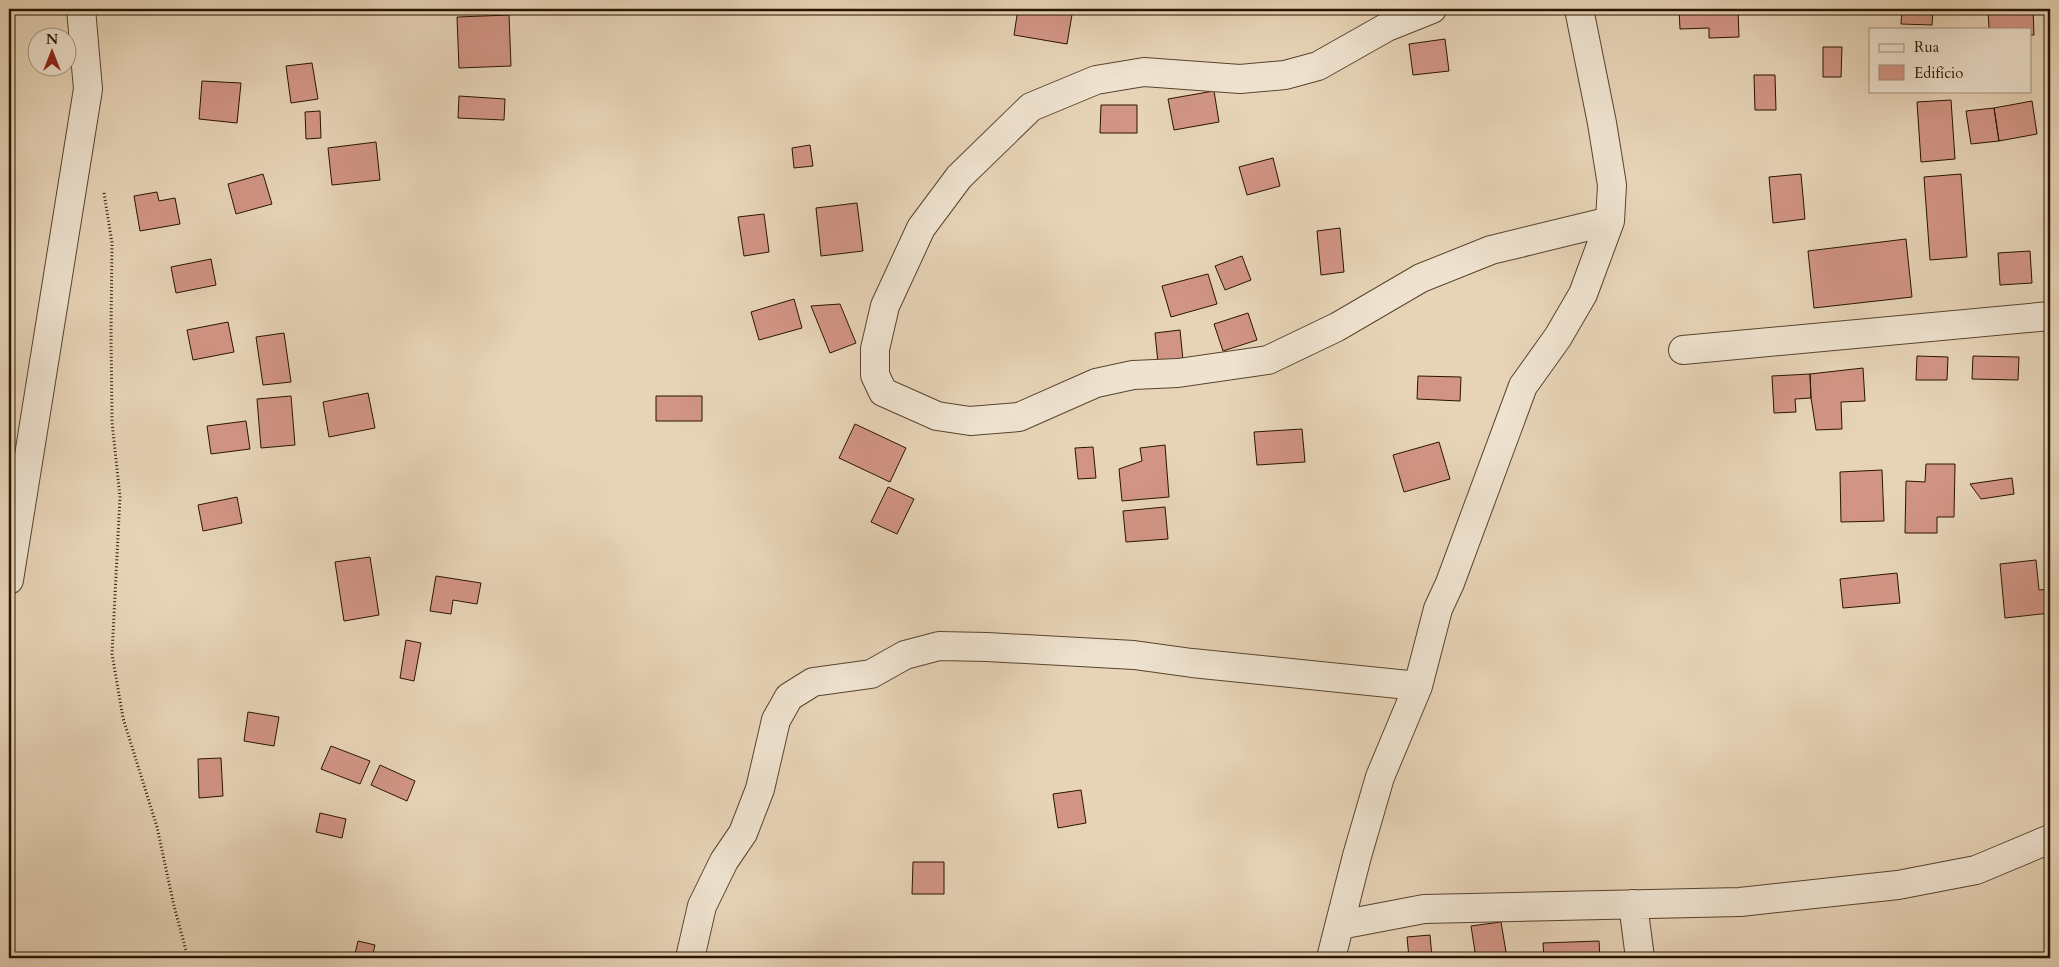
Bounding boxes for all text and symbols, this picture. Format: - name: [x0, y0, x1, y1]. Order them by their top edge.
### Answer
- north arrow: [28, 28, 78, 78]
- legend: [1869, 28, 2032, 92]
- text: N: [46, 30, 58, 49]
- text: Rua: [1914, 37, 1940, 57]
- text: Edifício: [1914, 63, 1963, 83]

